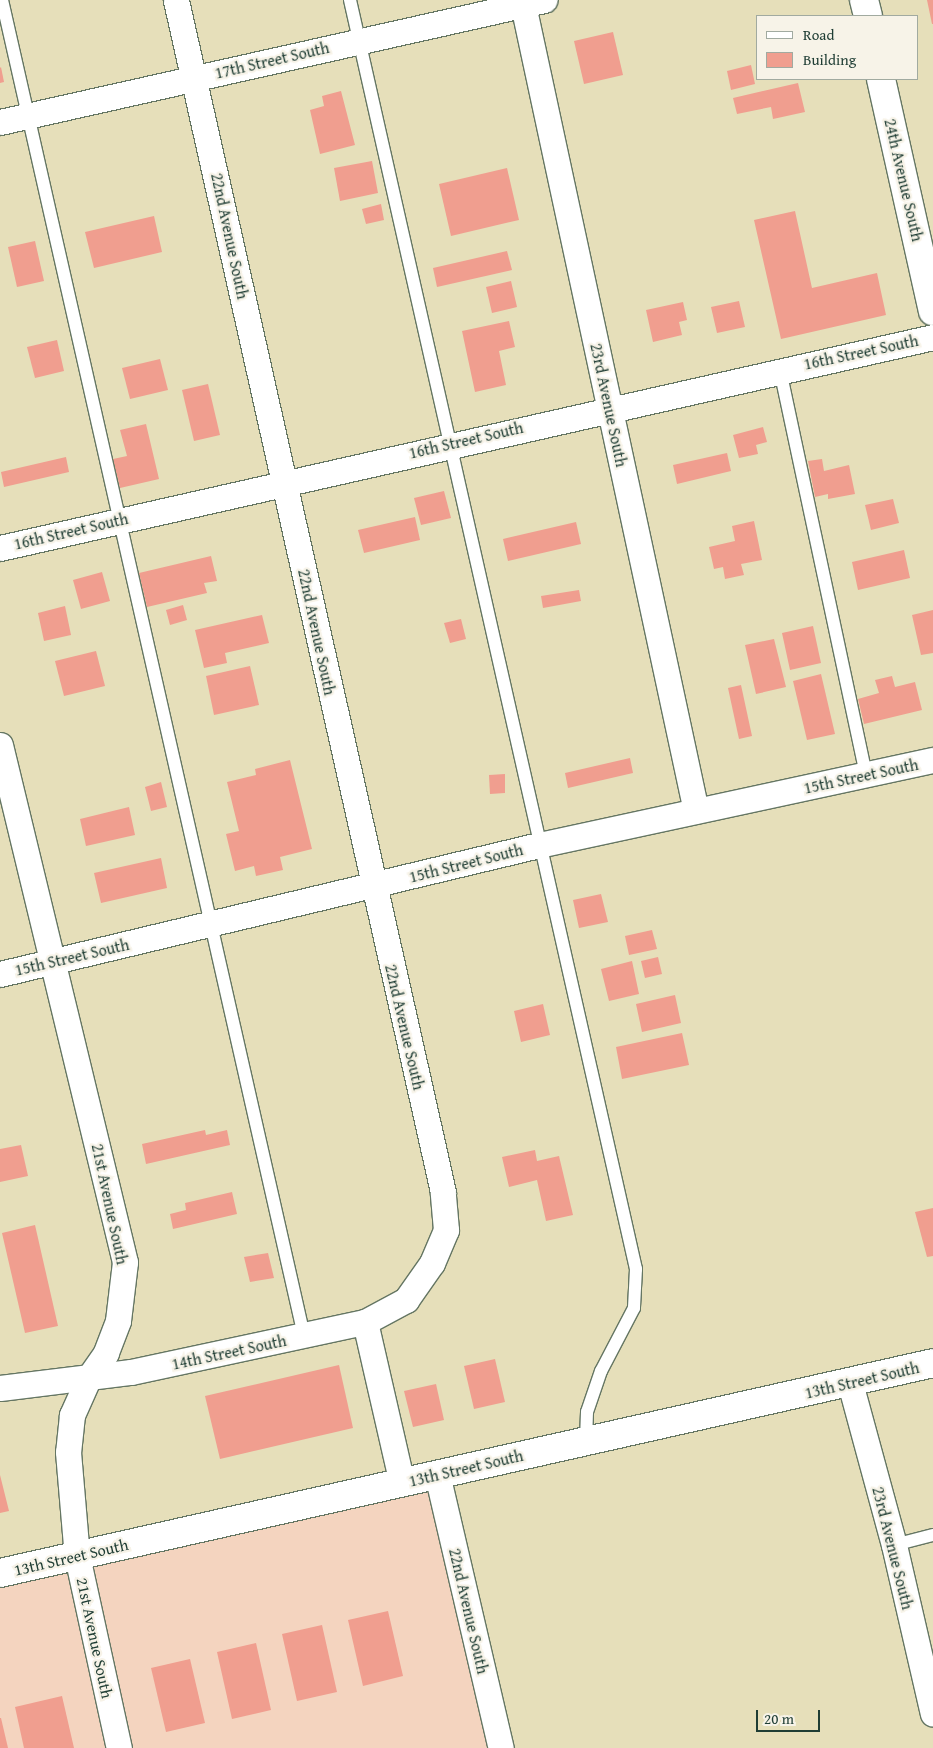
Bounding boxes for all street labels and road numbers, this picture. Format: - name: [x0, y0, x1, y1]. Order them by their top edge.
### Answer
- street label: 17th Street South: [213, 38, 331, 82]
- street label: 24th Avenue South: [881, 117, 927, 243]
- street label: 22nd Avenue South: [207, 171, 253, 301]
- street label: 16th Street South: [802, 330, 920, 374]
- street label: 23rd Avenue South: [587, 341, 631, 469]
- street label: 16th Street South: [407, 418, 525, 462]
- street label: 16th Street South: [12, 509, 130, 553]
- street label: 22nd Avenue South: [294, 567, 340, 697]
- street label: 15th Street South: [802, 754, 920, 798]
- street label: 15th Street South: [407, 840, 525, 886]
- street label: 15th Street South: [13, 935, 131, 979]
- street label: 22nd Avenue South: [381, 962, 429, 1092]
- street label: 21st Avenue South: [88, 1142, 132, 1266]
- street label: 14th Street South: [170, 1330, 288, 1374]
- street label: 13th Street South: [803, 1358, 921, 1402]
- street label: 13th Street South: [407, 1446, 525, 1490]
- street label: 23rd Avenue South: [868, 1485, 918, 1611]
- street label: 13th Street South: [12, 1535, 130, 1579]
- street label: 22nd Avenue South: [445, 1546, 493, 1676]
- street label: 21st Avenue South: [73, 1576, 117, 1700]

